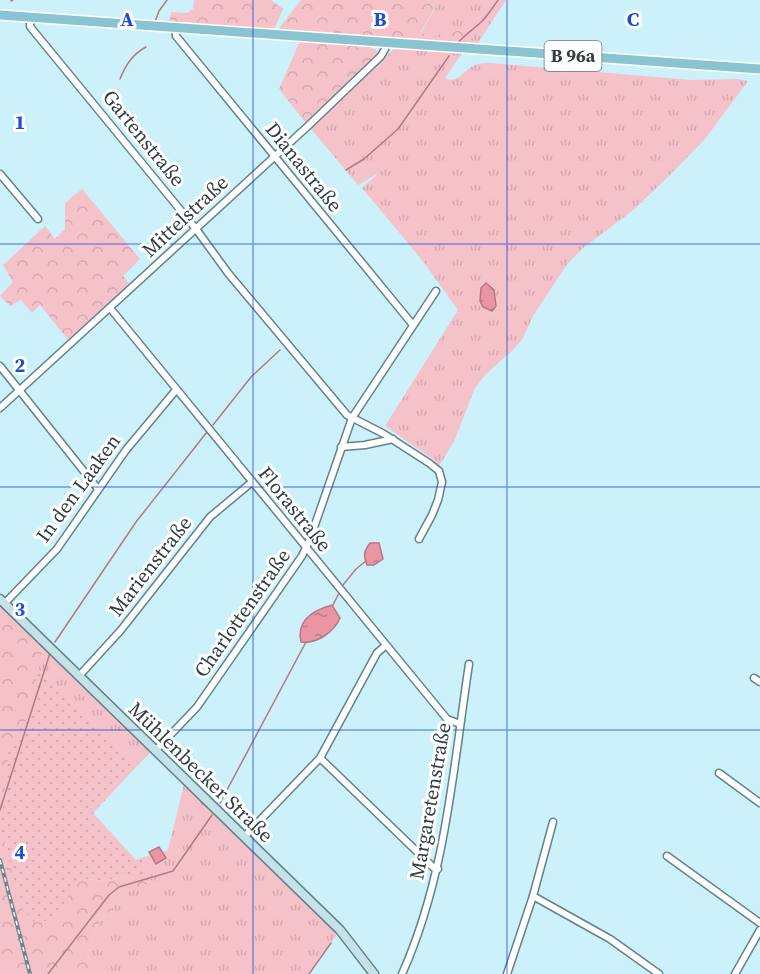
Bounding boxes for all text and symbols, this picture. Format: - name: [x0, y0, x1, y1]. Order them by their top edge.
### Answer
- text: A: [120, 5, 134, 33]
- text: B: [373, 5, 387, 33]
- text: C: [627, 5, 639, 33]
- road number: B 96a: [544, 41, 602, 71]
- street label: Gartenstraße: [96, 84, 192, 192]
- text: 1: [15, 108, 25, 136]
- street label: Dianastraße: [259, 116, 349, 218]
- street label: Mittelstraße: [136, 169, 234, 263]
- text: 2: [15, 351, 26, 379]
- street label: In den Laaken: [29, 428, 127, 548]
- street label: Florastraße: [252, 460, 338, 558]
- street label: Marienstraße: [102, 510, 198, 622]
- street label: Charlottenstraße: [187, 543, 297, 683]
- text: 3: [15, 595, 26, 623]
- street label: Mühlenbecker Straße: [122, 695, 280, 849]
- street label: Margaretenstraße: [402, 720, 458, 882]
- text: 4: [15, 838, 26, 866]

